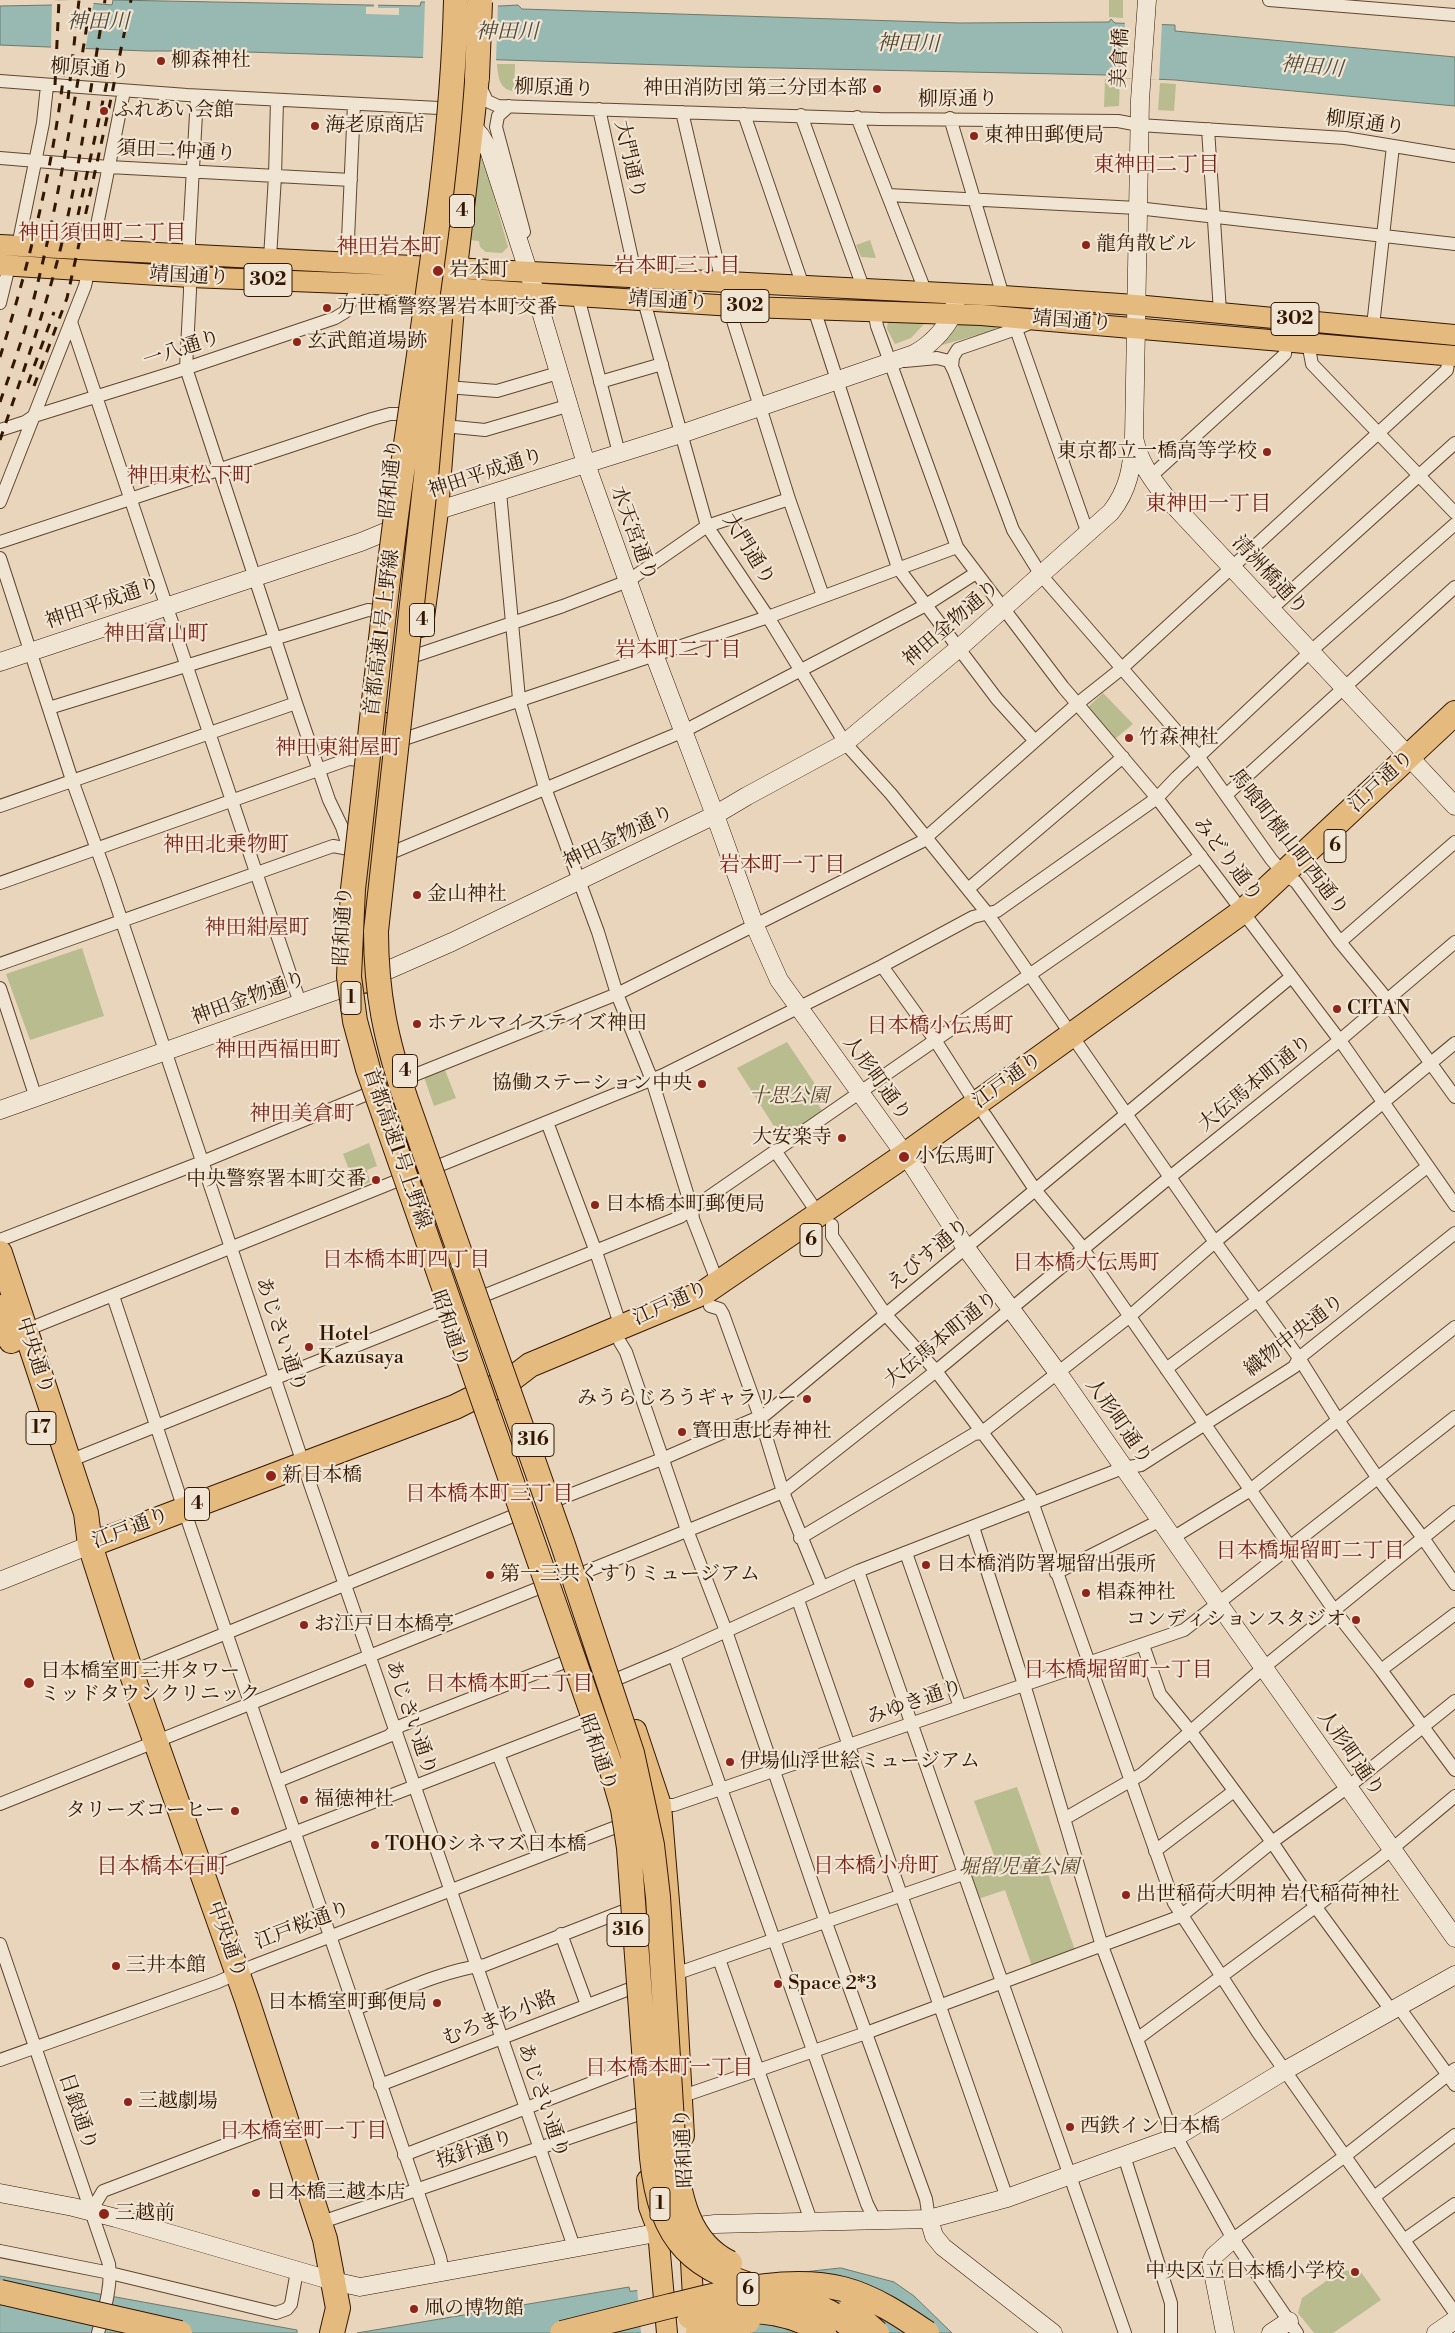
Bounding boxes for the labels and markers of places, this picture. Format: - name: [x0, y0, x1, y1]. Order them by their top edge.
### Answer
- place label: 柳森神社: [171, 49, 251, 73]
- marker: 柳森神社: [155, 55, 167, 67]
- place label: 神田消防団 第三分団本部: [643, 77, 867, 101]
- marker: 神田消防団 第三分団本部: [871, 83, 883, 95]
- place label: ふれあい会館: [114, 99, 234, 123]
- marker: ふれあい会館: [98, 105, 110, 117]
- place label: 海老原商店: [325, 114, 425, 138]
- marker: 海老原商店: [309, 120, 321, 132]
- place label: 東神田郵便局: [984, 124, 1104, 148]
- marker: 東神田郵便局: [968, 130, 980, 142]
- place label: 龍角散ビル: [1096, 233, 1196, 257]
- marker: 龍角散ビル: [1080, 239, 1092, 251]
- place label: 岩本町: [449, 259, 509, 283]
- marker: 岩本町: [431, 264, 445, 278]
- place label: 万世橋警察署岩本町交番: [337, 296, 557, 320]
- marker: 万世橋警察署岩本町交番: [321, 302, 333, 314]
- place label: 玄武館道場跡: [307, 330, 427, 354]
- marker: 玄武館道場跡: [291, 336, 303, 348]
- place label: 東京都立一橋高等学校: [1057, 440, 1257, 464]
- marker: 東京都立一橋高等学校: [1261, 446, 1273, 458]
- place label: 竹森神社: [1139, 726, 1219, 750]
- marker: 竹森神社: [1123, 732, 1135, 744]
- place label: 金山神社: [427, 883, 507, 907]
- marker: 金山神社: [411, 889, 423, 901]
- place label: CITAN: [1347, 997, 1411, 1021]
- marker: CITAN: [1331, 1003, 1343, 1015]
- place label: ホテルマイステイズ神田: [427, 1012, 647, 1036]
- marker: ホテルマイステイズ神田: [411, 1018, 423, 1030]
- place label: 協働ステーション中央: [492, 1072, 692, 1096]
- marker: 協働ステーション中央: [696, 1078, 708, 1090]
- place label: 大安楽寺: [752, 1126, 832, 1150]
- marker: 大安楽寺: [836, 1132, 848, 1144]
- place label: 小伝馬町: [915, 1145, 995, 1169]
- marker: 小伝馬町: [897, 1150, 911, 1164]
- place label: 中央警察署本町交番: [186, 1168, 366, 1192]
- marker: 中央警察署本町交番: [370, 1174, 382, 1186]
- place label: 日本橋本町郵便局: [605, 1193, 765, 1217]
- marker: 日本橋本町郵便局: [589, 1199, 601, 1211]
- place label: Hotel Kazusaya: [319, 1323, 404, 1370]
- marker: Hotel Kazusaya: [303, 1341, 315, 1353]
- place label: みうらじろうギャラリー: [577, 1387, 797, 1411]
- marker: みうらじろうギャラリー: [801, 1393, 813, 1405]
- place label: 寳田恵比寿神社: [692, 1420, 832, 1444]
- marker: 寳田恵比寿神社: [676, 1426, 688, 1438]
- place label: 新日本橋: [282, 1464, 362, 1488]
- marker: 新日本橋: [264, 1469, 278, 1483]
- place label: 日本橋消防署堀留出張所: [936, 1553, 1156, 1577]
- marker: 日本橋消防署堀留出張所: [920, 1559, 932, 1571]
- place label: 第一三共くすりミュージアム: [500, 1563, 760, 1587]
- marker: 第一三共くすりミュージアム: [484, 1569, 496, 1581]
- place label: 椙森神社: [1096, 1581, 1176, 1605]
- marker: 椙森神社: [1080, 1587, 1092, 1599]
- place label: コンディションスタジオ: [1126, 1608, 1346, 1632]
- place label: お江戸日本橋亭: [314, 1613, 454, 1637]
- marker: コンディションスタジオ: [1350, 1614, 1362, 1626]
- marker: お江戸日本橋亭: [298, 1619, 310, 1631]
- place label: 日本橋室町三井タワー ミッドタウンクリニック: [40, 1660, 260, 1707]
- marker: 日本橋室町三井タワー ミッドタウンクリニック: [22, 1676, 36, 1690]
- place label: 伊場仙浮世絵ミュージアム: [740, 1750, 980, 1774]
- marker: 伊場仙浮世絵ミュージアム: [724, 1756, 736, 1768]
- place label: 福徳神社: [314, 1788, 394, 1812]
- marker: 福徳神社: [298, 1794, 310, 1806]
- place label: タリーズコーヒー: [66, 1799, 225, 1823]
- marker: タリーズコーヒー: [229, 1805, 241, 1817]
- place label: TOHOシネマズ日本橋: [385, 1833, 586, 1857]
- marker: TOHOシネマズ日本橋: [369, 1839, 381, 1851]
- place label: 出世稲荷大明神 岩代稲荷神社: [1136, 1883, 1400, 1907]
- marker: 出世稲荷大明神 岩代稲荷神社: [1120, 1889, 1132, 1901]
- place label: 三井本館: [126, 1954, 206, 1978]
- marker: 三井本館: [110, 1960, 122, 1972]
- place label: Space 2*3: [788, 1972, 877, 1996]
- marker: Space 2*3: [772, 1978, 784, 1990]
- place label: 日本橋室町郵便局: [267, 1991, 427, 2015]
- marker: 日本橋室町郵便局: [431, 1997, 443, 2009]
- place label: 三越劇場: [138, 2090, 218, 2114]
- marker: 三越劇場: [122, 2096, 134, 2108]
- place label: 西鉄イン日本橋: [1080, 2115, 1220, 2139]
- marker: 西鉄イン日本橋: [1064, 2121, 1076, 2133]
- place label: 日本橋三越本店: [266, 2181, 406, 2205]
- marker: 日本橋三越本店: [250, 2187, 262, 2199]
- place label: 三越前: [115, 2202, 175, 2226]
- marker: 三越前: [97, 2207, 111, 2221]
- place label: 中央区立日本橋小学校: [1145, 2260, 1345, 2284]
- marker: 中央区立日本橋小学校: [1349, 2266, 1361, 2278]
- place label: 凧の博物館: [424, 2297, 524, 2321]
- marker: 凧の博物館: [408, 2303, 420, 2315]

